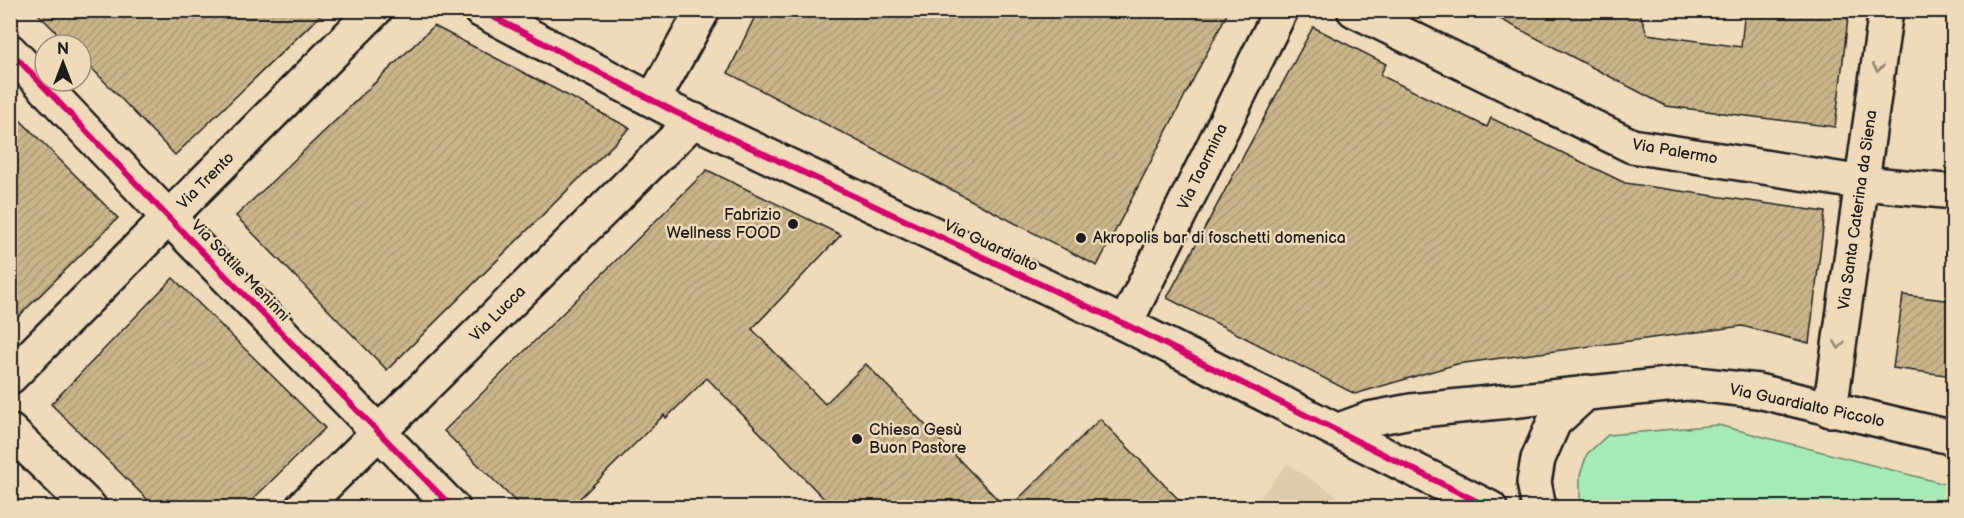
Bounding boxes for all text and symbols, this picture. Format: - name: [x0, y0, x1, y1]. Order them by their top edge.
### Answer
- north arrow: [33, 33, 93, 93]
- text: N: [57, 40, 69, 59]
- one-way arrow: [1873, 64, 1885, 73]
- street label: Via Santa Caterina da Siena: [1835, 109, 1881, 311]
- street label: Via Taormina: [1174, 121, 1232, 213]
- street label: Via Palermo: [1631, 135, 1719, 169]
- street label: Via Trento: [174, 149, 238, 213]
- place label: Fabrizio Wellness FOOD: [667, 206, 781, 243]
- street label: Via Sottile Meninni: [187, 216, 293, 326]
- street label: Via Guardialto: [941, 216, 1041, 276]
- marker: Fabrizio Wellness FOOD: [786, 217, 800, 231]
- place label: Akropolis bar di foschetti domenica: [1093, 229, 1346, 248]
- marker: Akropolis bar di foschetti domenica: [1074, 231, 1088, 245]
- street label: Via Lucca: [466, 282, 530, 346]
- one-way arrow: [1834, 340, 1846, 349]
- street label: Via Guardialto Piccolo: [1728, 380, 1886, 432]
- place label: Chiesa Gesù Buon Pastore: [869, 421, 967, 458]
- marker: Chiesa Gesù Buon Pastore: [850, 432, 864, 446]

